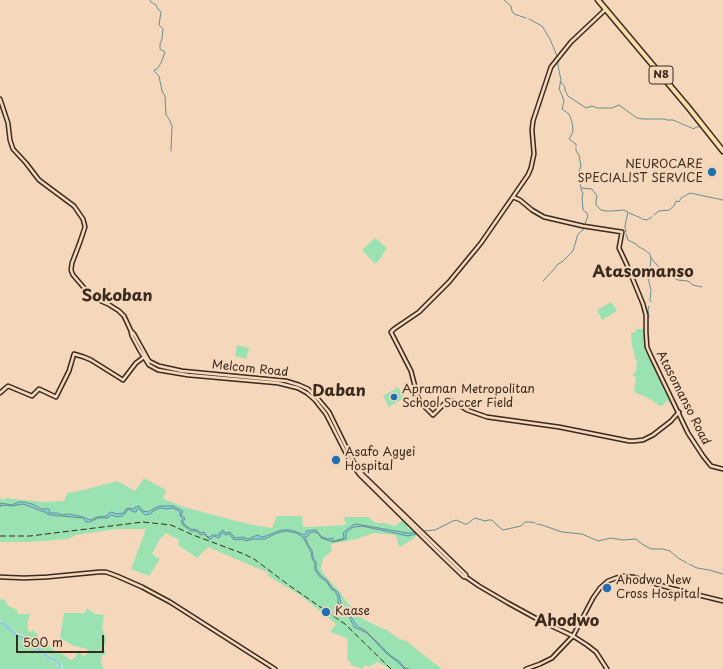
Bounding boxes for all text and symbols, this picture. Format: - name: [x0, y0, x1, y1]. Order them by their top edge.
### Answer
- road number: N8: [649, 66, 673, 84]
- place label: NEUROCARE SPECIALIST SERVICE: [578, 158, 703, 186]
- marker: NEUROCARE SPECIALIST SERVICE: [706, 166, 718, 178]
- district label: Atasomanso: [592, 263, 694, 283]
- district label: Sokoban: [82, 287, 152, 307]
- street label: Atasomanso Road: [653, 348, 713, 448]
- street label: Melcom Road: [211, 358, 289, 380]
- district label: Daban: [312, 382, 366, 402]
- place label: Apraman Metropolitan School Soccer Field: [402, 383, 535, 411]
- marker: Apraman Metropolitan School Soccer Field: [389, 392, 399, 402]
- place label: Asafo Agyei Hospital: [345, 446, 415, 474]
- marker: Asafo Agyei Hospital: [330, 454, 342, 466]
- place label: Ahodwo New Cross Hospital: [616, 574, 700, 602]
- marker: Ahodwo New Cross Hospital: [601, 582, 613, 594]
- place label: Kaase: [335, 605, 370, 619]
- marker: Kaase: [320, 606, 332, 618]
- district label: Ahodwo: [535, 612, 599, 632]
- scale bar: [18, 627, 106, 653]
- text: 500 m: [23, 633, 63, 651]

